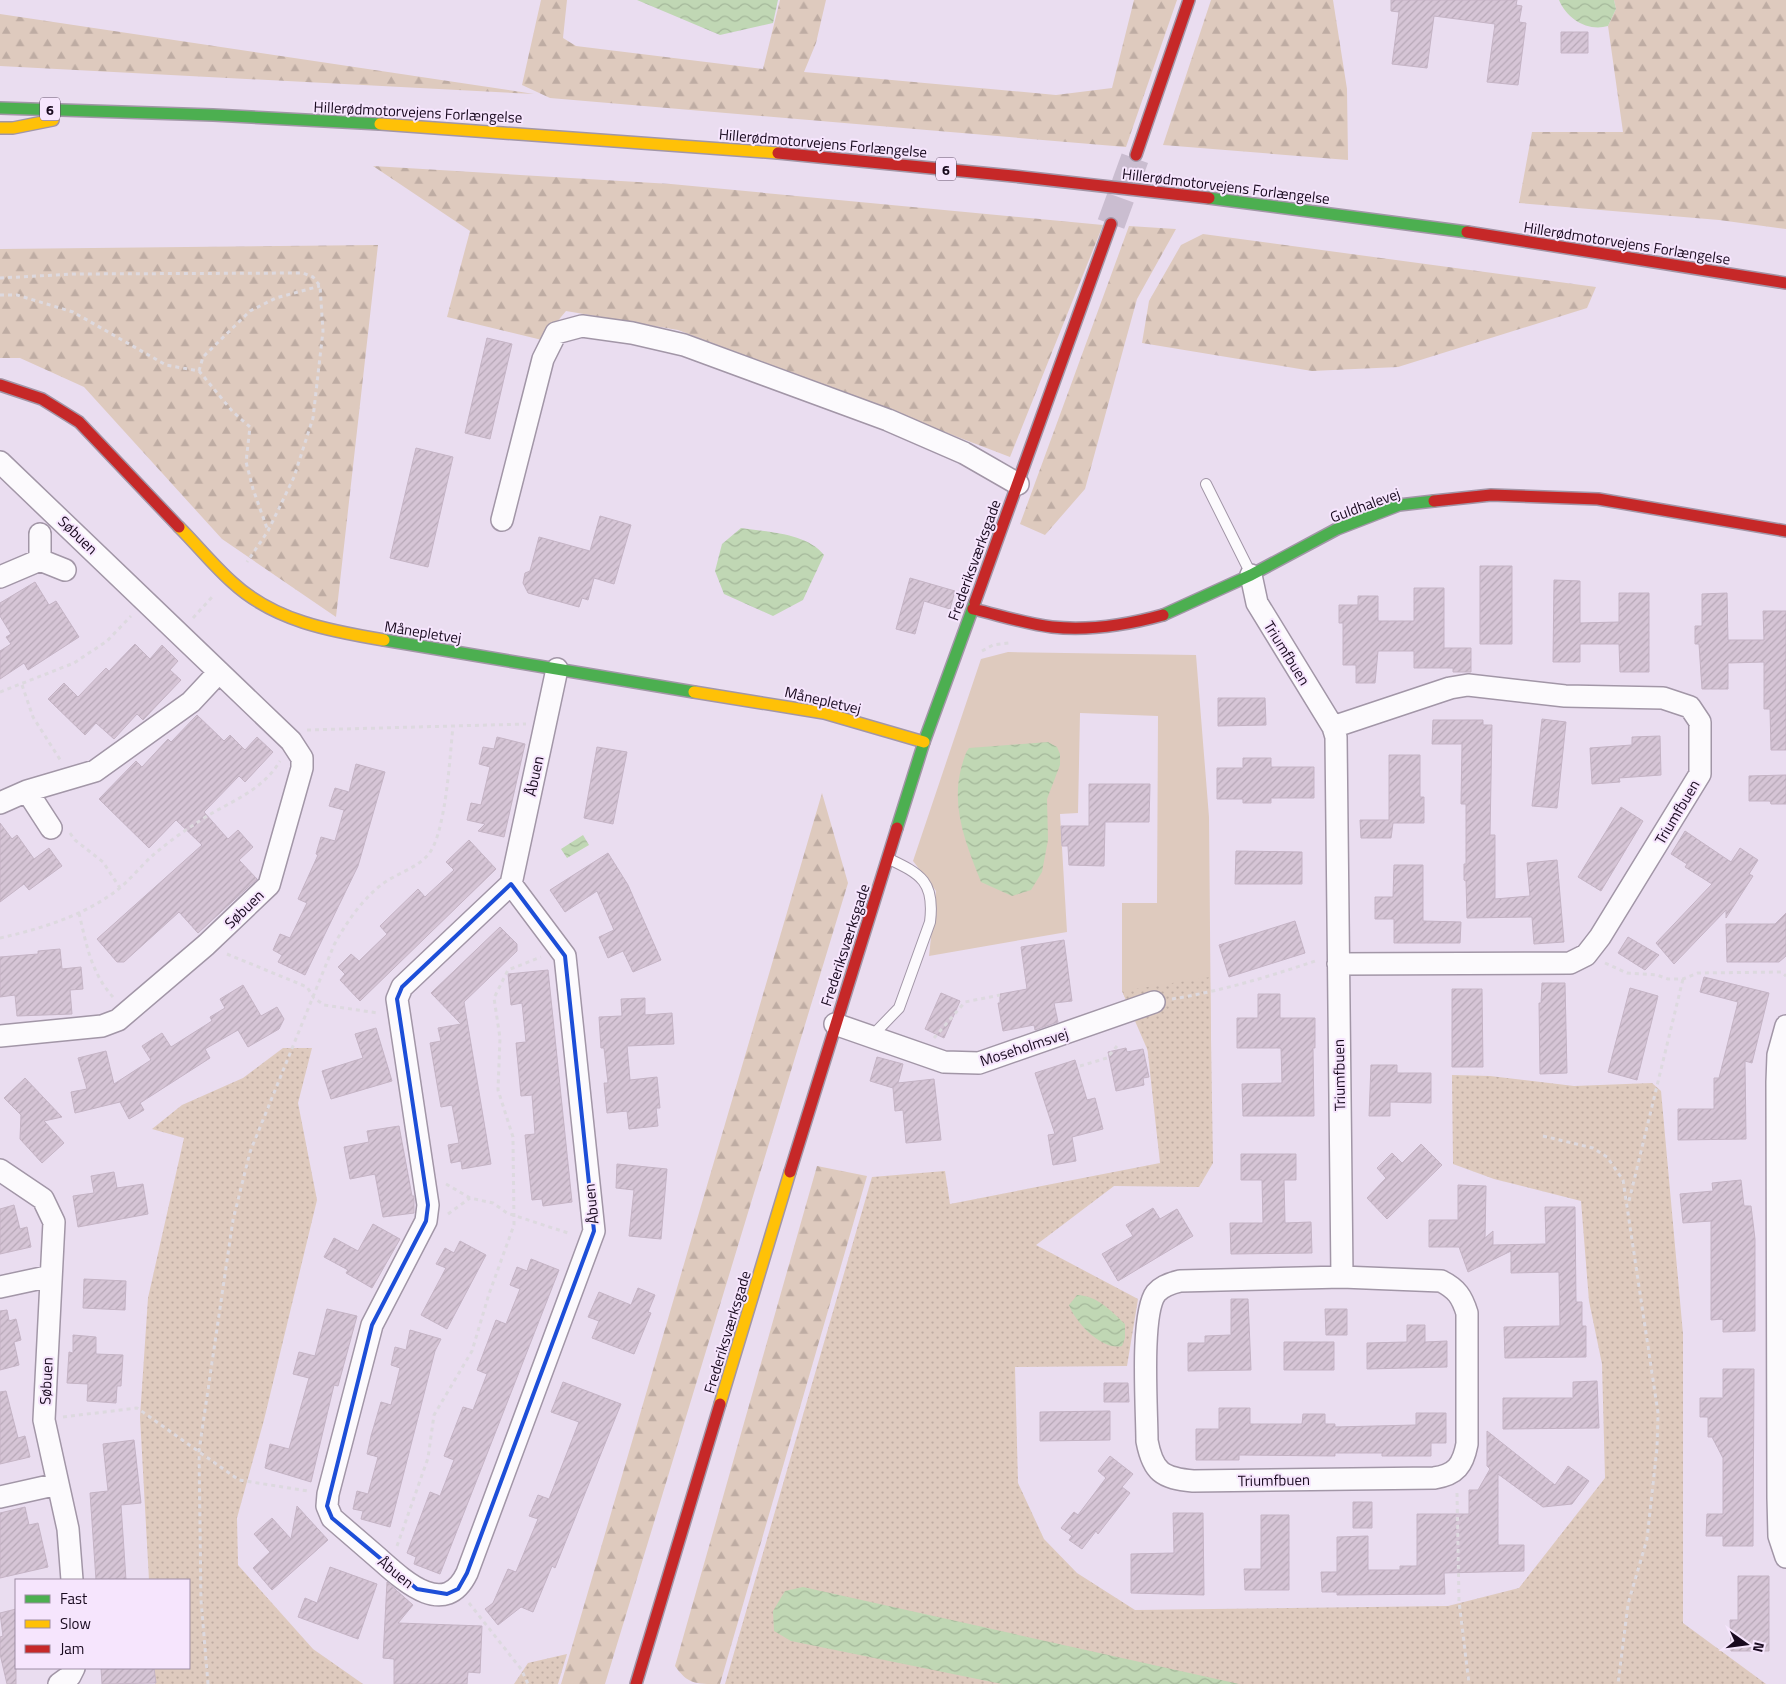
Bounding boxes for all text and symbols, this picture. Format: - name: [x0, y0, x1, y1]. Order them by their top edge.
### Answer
- street label: Hillerødmotorvejens Forlængelse: [313, 95, 523, 129]
- road number: 6: [40, 98, 60, 120]
- street label: Hillerødmotorvejens Forlængelse: [718, 122, 928, 164]
- road number: 6: [936, 157, 956, 180]
- street label: Hillerødmotorvejens Forlængelse: [1121, 162, 1331, 210]
- street label: Hillerødmotorvejens Forlængelse: [1522, 215, 1732, 271]
- street label: Guldhalevej: [1327, 482, 1403, 528]
- street label: Frederiksværksgade: [941, 496, 1007, 624]
- street label: Søbuen: [53, 510, 103, 560]
- street label: Månepletvej: [383, 615, 463, 649]
- street label: Triumfbuen: [1258, 616, 1316, 690]
- street label: Månepletvej: [782, 680, 864, 720]
- street label: Åbuen: [519, 754, 549, 798]
- street label: Triumfbuen: [1649, 775, 1705, 849]
- street label: Frederiksværksgade: [814, 881, 876, 1009]
- street label: Søbuen: [219, 884, 269, 934]
- street label: Moseholmsvej: [977, 1022, 1071, 1072]
- street label: Triumfbuen: [1327, 1039, 1351, 1111]
- street label: Åbuen: [577, 1183, 605, 1225]
- street label: Frederiksværksgade: [697, 1268, 757, 1396]
- street label: Søbuen: [33, 1357, 59, 1405]
- street label: Triumfbuen: [1238, 1468, 1310, 1492]
- street label: Åbuen: [373, 1550, 419, 1594]
- legend: [15, 1579, 190, 1669]
- text: Fast: [60, 1587, 88, 1610]
- text: Slow: [60, 1612, 91, 1635]
- north arrow: [1721, 1619, 1771, 1669]
- text: Jam: [60, 1637, 84, 1660]
- text: N: [1748, 1640, 1770, 1655]

